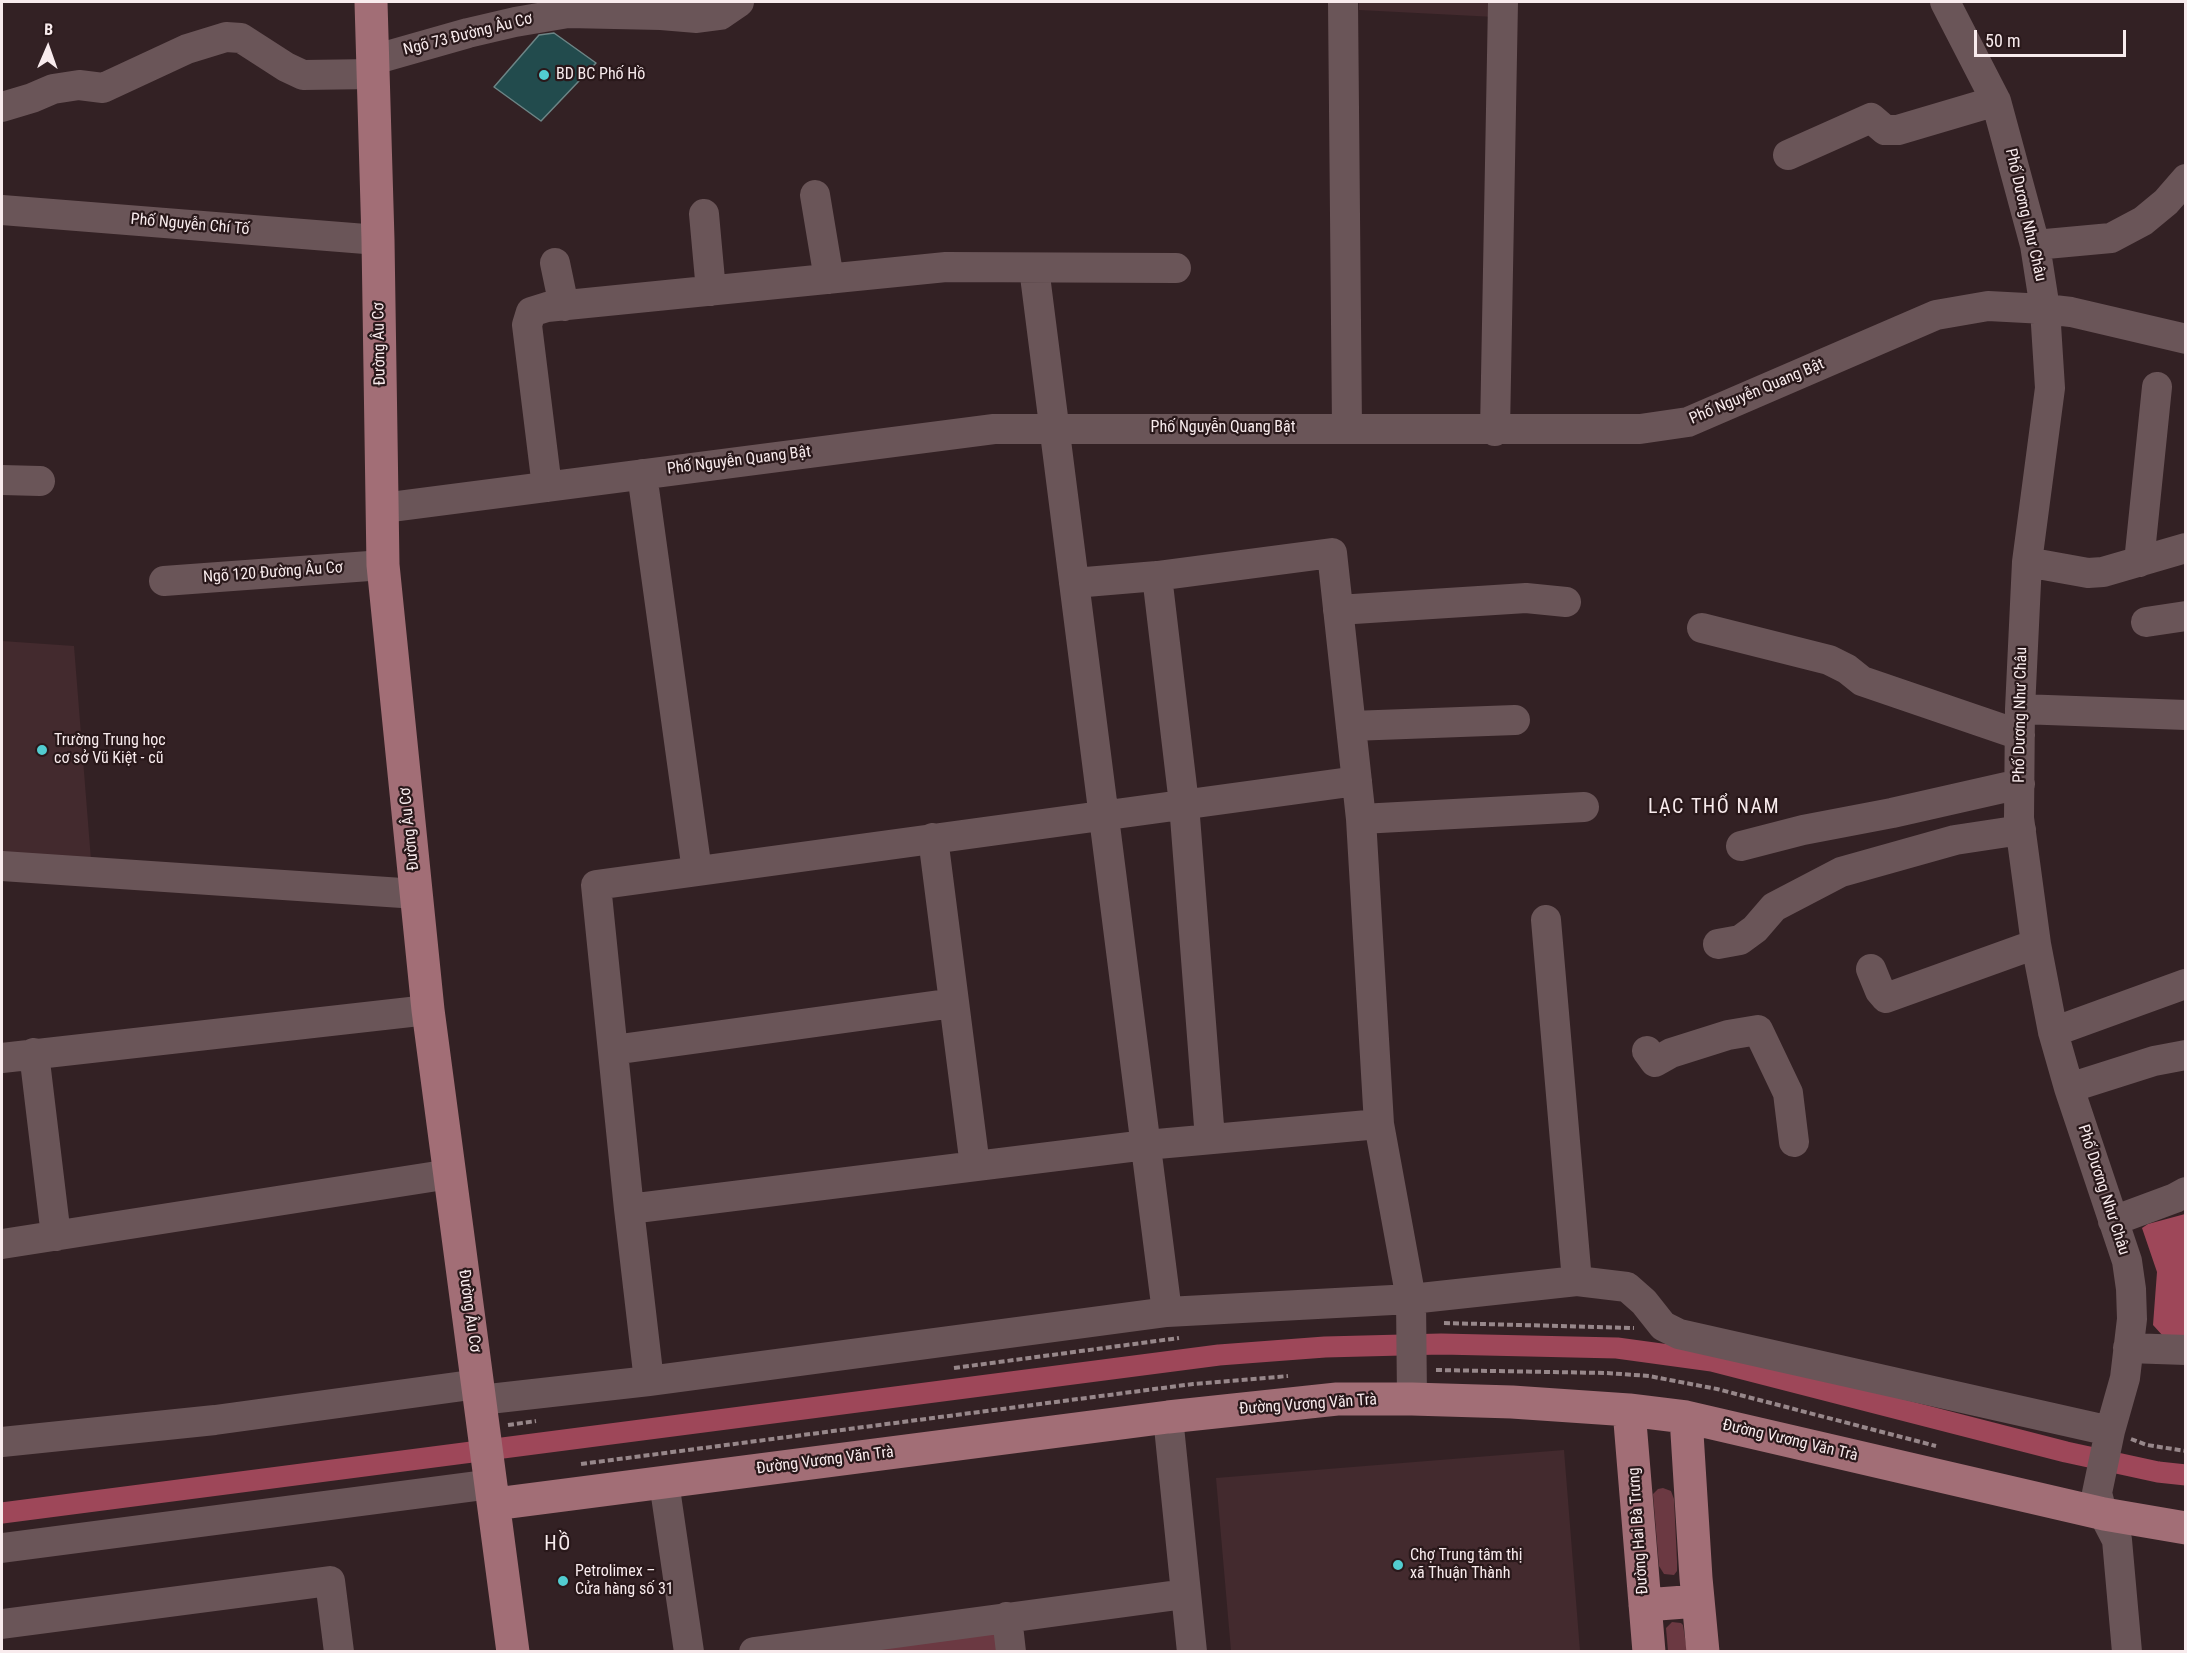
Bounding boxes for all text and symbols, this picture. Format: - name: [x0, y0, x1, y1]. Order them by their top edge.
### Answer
- street label: Ngõ 73 Đường Âu Cơ: [402, 10, 534, 60]
- north arrow: [18, 18, 78, 78]
- scale bar: [1977, 18, 2128, 56]
- text: B: [44, 20, 53, 39]
- text: 50 m: [1985, 30, 2020, 51]
- place label: BD BC Phố Hồ: [556, 65, 645, 85]
- marker: BD BC Phố Hồ: [537, 68, 551, 82]
- street label: Phố Dương Như Châu: [2000, 147, 2050, 283]
- street label: Phố Nguyễn Chí Tố: [130, 210, 250, 240]
- street label: Đường Âu Cơ: [370, 302, 390, 386]
- street label: Phố Nguyễn Quang Bật: [1687, 355, 1827, 429]
- street label: Phố Nguyễn Quang Bật: [1151, 418, 1295, 438]
- street label: Phố Nguyễn Quang Bật: [666, 443, 812, 479]
- street label: Ngõ 120 Đường Âu Cơ: [202, 559, 344, 587]
- street label: Phố Dương Như Châu: [2010, 647, 2032, 783]
- place label: Trường Trung học cơ sở Vũ Kiệt - cũ: [54, 731, 166, 769]
- marker: Trường Trung học cơ sở Vũ Kiệt - cũ: [35, 743, 49, 757]
- street label: Đường Âu Cơ: [396, 787, 424, 871]
- district label: LẠC THỔ NAM: [1648, 796, 1780, 820]
- street label: Phố Dương Như Châu: [2073, 1122, 2133, 1258]
- street label: Đường Âu Cơ: [454, 1268, 484, 1354]
- street label: Đường Vương Văn Trà: [1238, 1391, 1378, 1419]
- street label: Đường Vương Văn Trà: [1721, 1416, 1859, 1466]
- street label: Đường Vương Văn Trà: [755, 1443, 895, 1479]
- street label: Đường Hai Bà Trưng: [1625, 1467, 1653, 1595]
- district label: HỒ: [544, 1533, 572, 1557]
- place label: Chợ Trung tâm thị xã Thuận Thành: [1410, 1546, 1522, 1584]
- marker: Chợ Trung tâm thị xã Thuận Thành: [1391, 1558, 1405, 1572]
- place label: Petrolimex – Cửa hàng số 31: [575, 1562, 674, 1600]
- marker: Petrolimex – Cửa hàng số 31: [556, 1574, 570, 1588]

